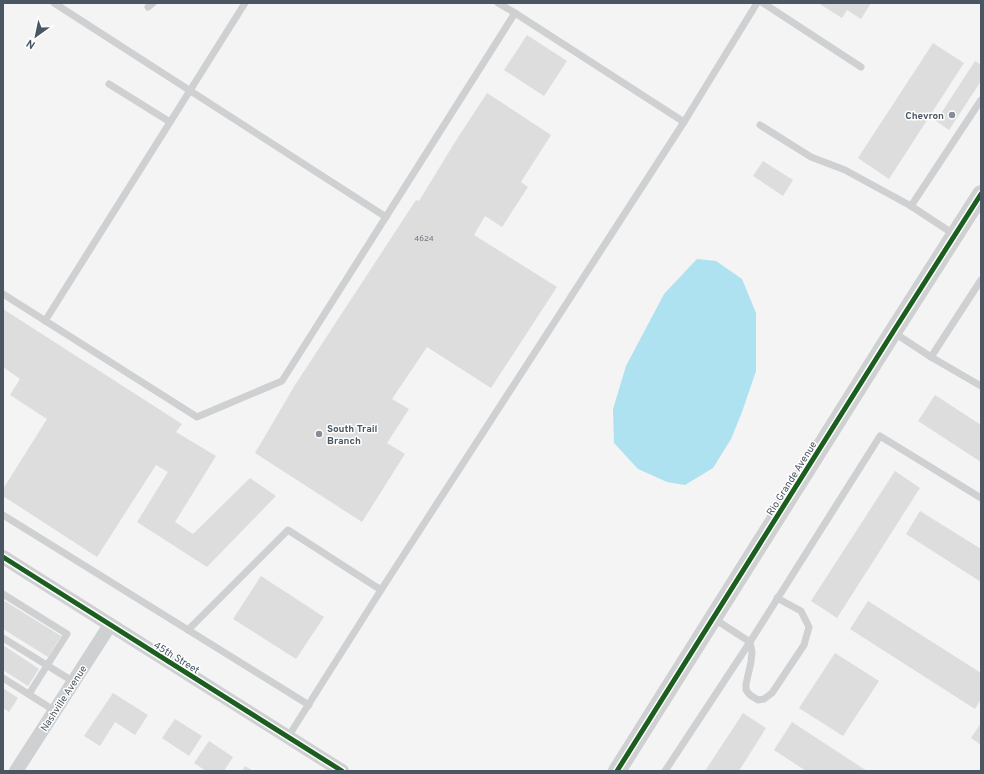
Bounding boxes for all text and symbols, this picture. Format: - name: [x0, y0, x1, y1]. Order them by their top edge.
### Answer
- north arrow: [16, 16, 56, 56]
- text: N: [24, 36, 38, 52]
- place label: Chevron: [905, 110, 944, 123]
- marker: Chevron: [947, 110, 957, 120]
- house number: 4624: [414, 234, 434, 244]
- place label: South Trail Branch: [327, 423, 378, 448]
- marker: South Trail Branch: [314, 429, 324, 439]
- street label: Rio Grande Avenue: [764, 439, 820, 518]
- street label: 45th Street: [151, 639, 202, 678]
- street label: Nashville Avenue: [38, 663, 90, 734]

